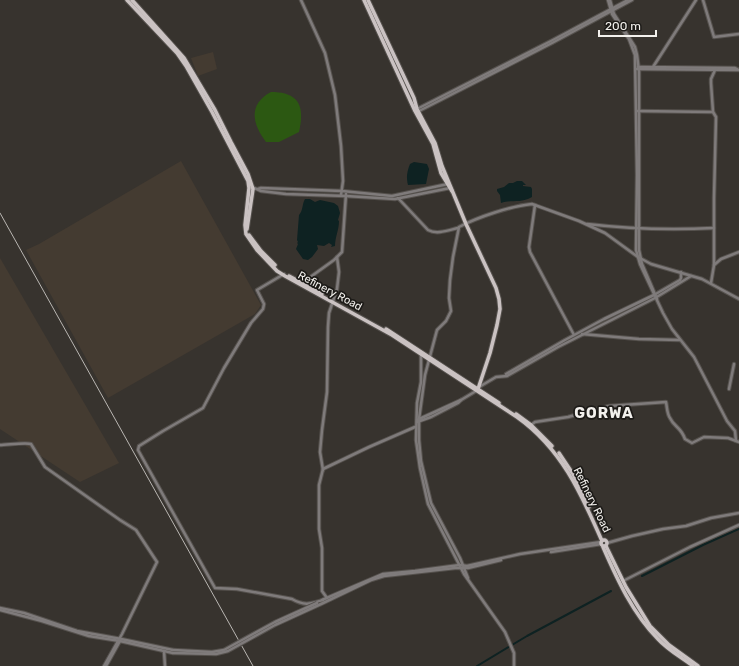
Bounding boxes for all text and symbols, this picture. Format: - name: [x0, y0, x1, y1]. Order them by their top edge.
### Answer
- scale bar: [599, 12, 656, 38]
- text: 200 m: [605, 19, 641, 33]
- street label: Refinery Road: [296, 269, 364, 313]
- district label: GORWA: [574, 404, 634, 422]
- street label: Refinery Road: [571, 465, 613, 535]

